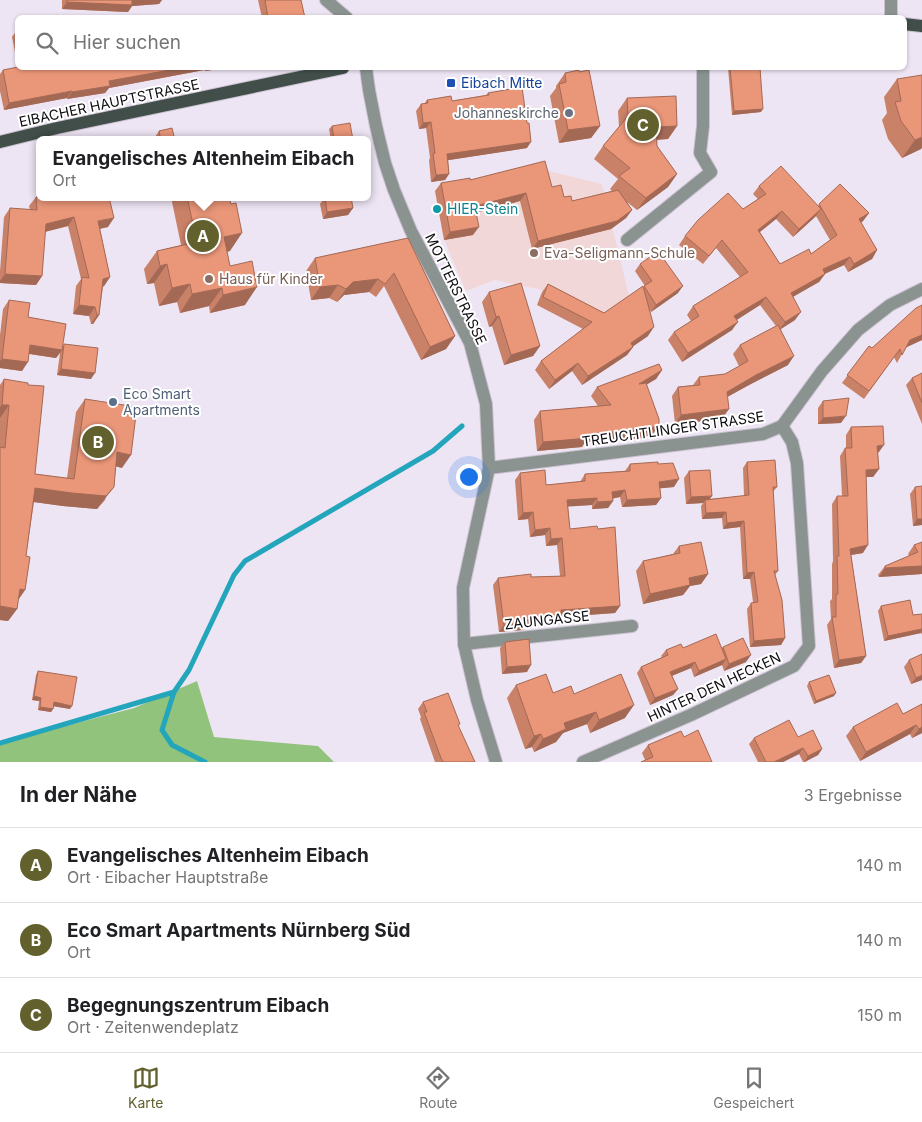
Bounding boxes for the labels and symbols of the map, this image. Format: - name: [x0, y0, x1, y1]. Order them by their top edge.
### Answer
- place label: Eibach Mitte: [461, 74, 542, 91]
- street label: EIBACHER HAUPTSTRASSE: [17, 75, 201, 130]
- marker: Eibach Mitte: [445, 77, 457, 89]
- place label: Johanneskirche: [454, 104, 559, 121]
- pin: C: [627, 106, 659, 144]
- marker: Johanneskirche: [563, 107, 575, 119]
- place label: HIER-Stein: [447, 200, 518, 217]
- marker: HIER-Stein: [431, 203, 443, 215]
- pin: A: [187, 217, 219, 255]
- street label: MOTTERSTRASSE: [422, 230, 491, 347]
- place label: Eva-Seligmann-Schule: [544, 244, 695, 261]
- marker: Eva-Seligmann-Schule: [528, 247, 540, 259]
- place label: Haus für Kinder: [219, 270, 323, 287]
- marker: Haus für Kinder: [203, 273, 215, 285]
- place label: Eco Smart Apartments: [123, 385, 200, 418]
- marker: Eco Smart Apartments: [107, 396, 119, 408]
- street label: TREUCHTLINGER STRASSE: [581, 407, 765, 450]
- pin: B: [82, 423, 114, 461]
- your location: [456, 464, 482, 490]
- street label: ZAUNGASSE: [504, 607, 590, 632]
- street label: HINTER DEN HECKEN: [644, 648, 783, 725]

